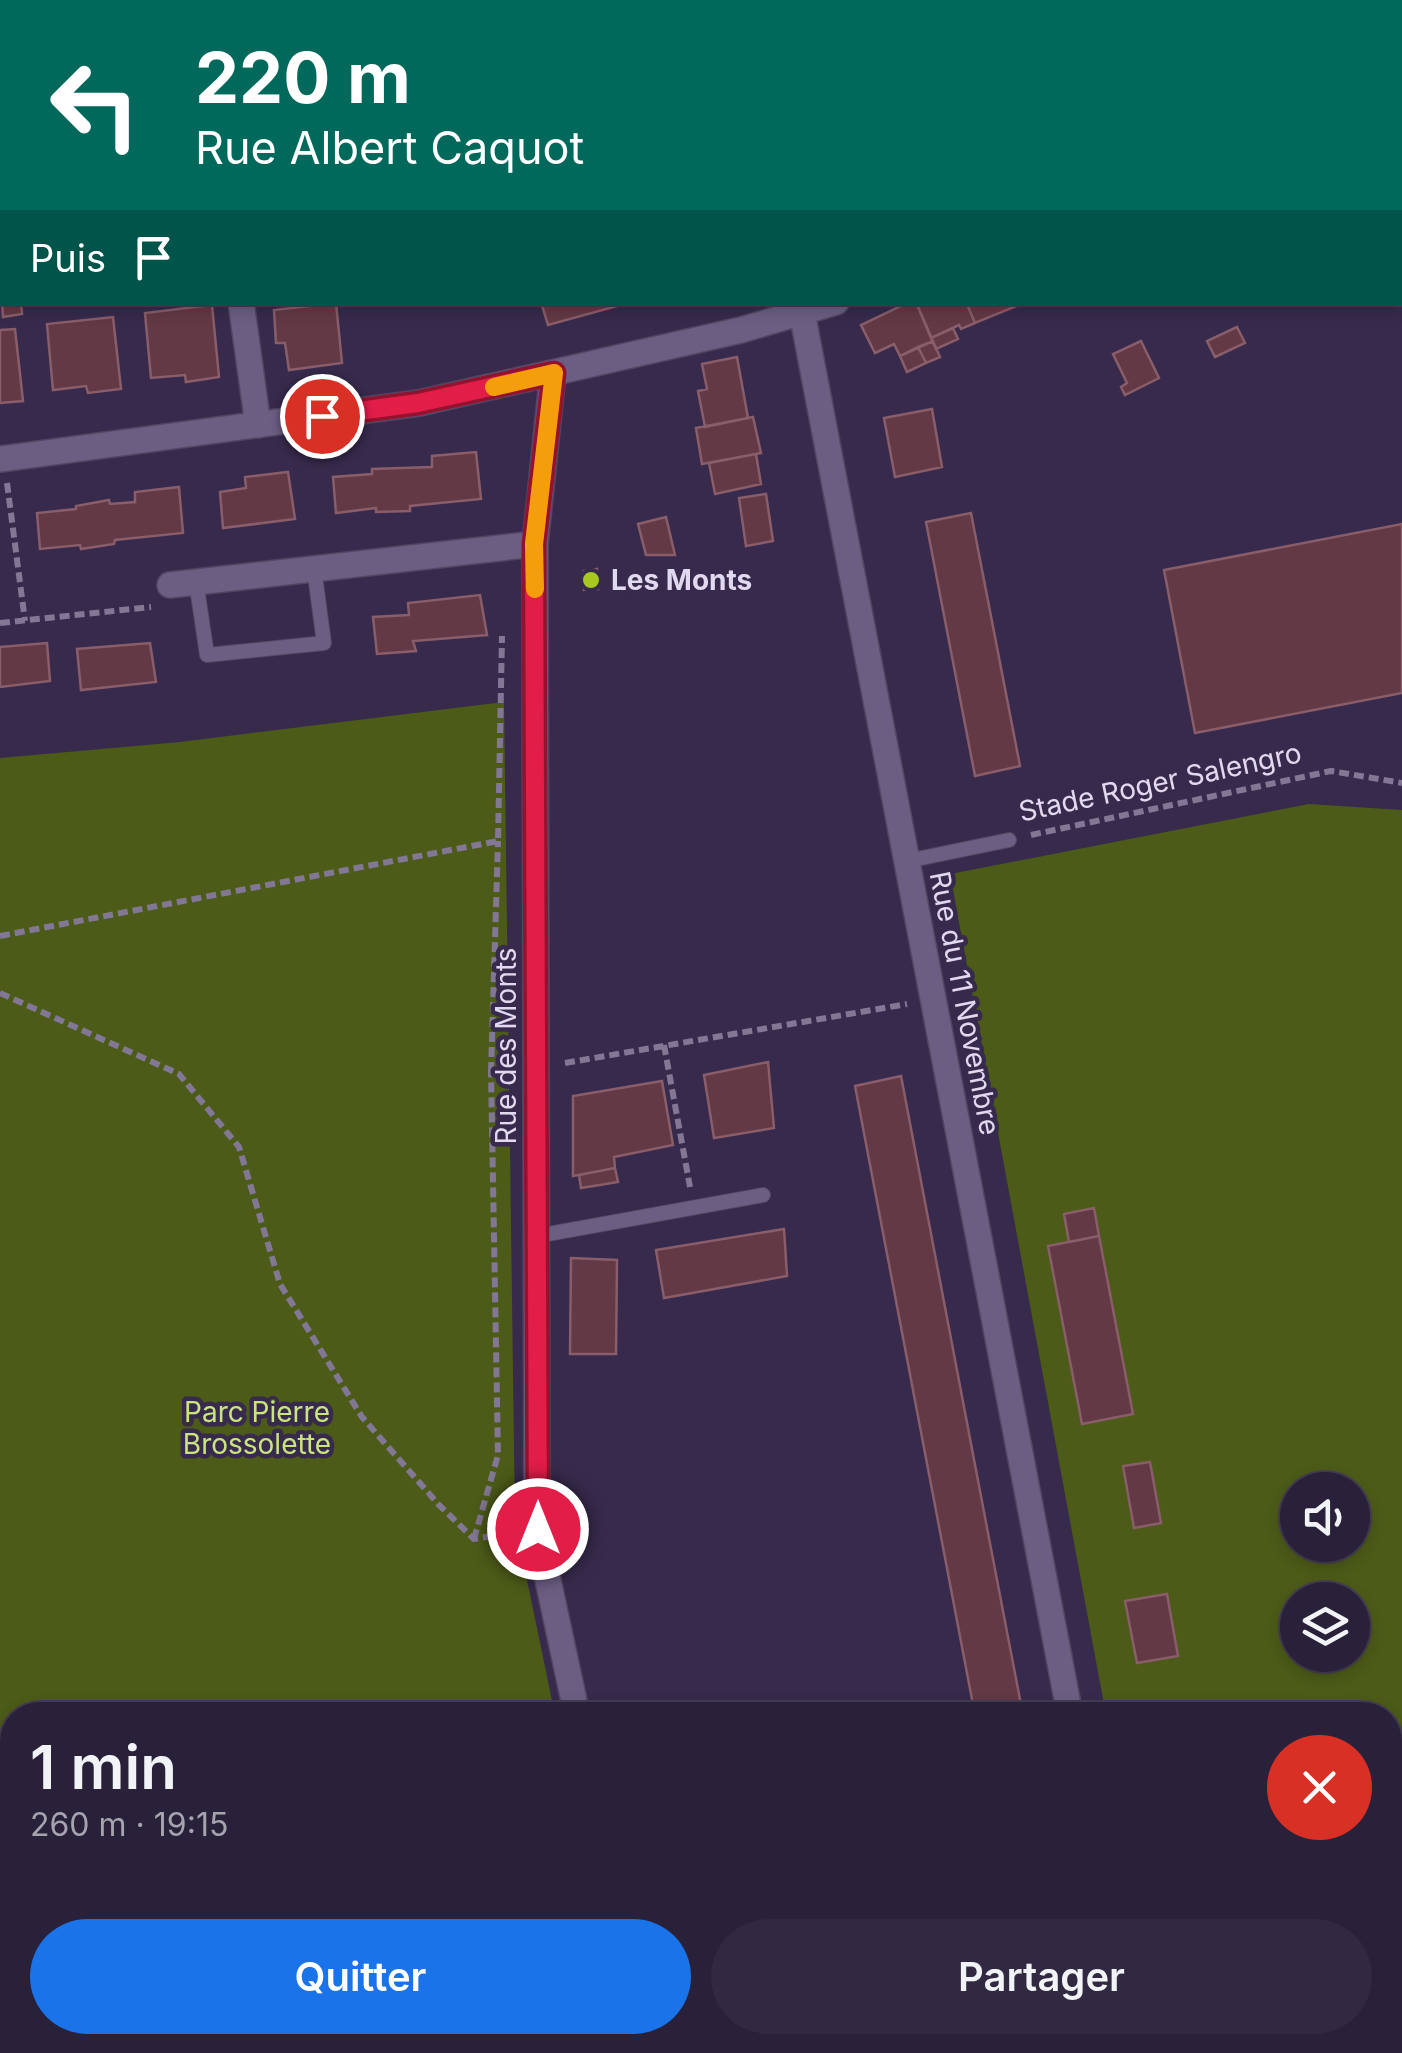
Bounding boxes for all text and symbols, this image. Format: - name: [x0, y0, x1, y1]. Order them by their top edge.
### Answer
- text: 220 m: [195, 35, 411, 120]
- icon: left: [30, 40, 160, 170]
- text: Rue Albert Caquot: [195, 120, 584, 175]
- icon: arrive: [126, 230, 181, 285]
- text: Puis: [30, 235, 106, 281]
- pin: [280, 374, 365, 459]
- icon: arrive: [295, 389, 350, 444]
- place label: Les Monts: [611, 563, 752, 597]
- marker: Les Monts: [580, 569, 602, 591]
- street label: Stade Roger Salengro: [1016, 735, 1304, 829]
- street label: Rue du 11 Novembre: [923, 868, 1007, 1138]
- street label: Rue des Monts: [489, 947, 523, 1145]
- park label: Parc Pierre Brossolette: [183, 1395, 331, 1461]
- map controls: [1280, 1472, 1370, 1672]
- button: sound: [1280, 1472, 1370, 1562]
- position arrow: [486, 1477, 590, 1581]
- button: layers: [1280, 1582, 1370, 1672]
- text: 1 min: [30, 1731, 177, 1803]
- button: close: [1267, 1735, 1372, 1840]
- text: 260 m · 19:15: [30, 1805, 228, 1844]
- button: Quitter: [30, 1919, 691, 2034]
- button: Partager: [711, 1919, 1372, 2034]

